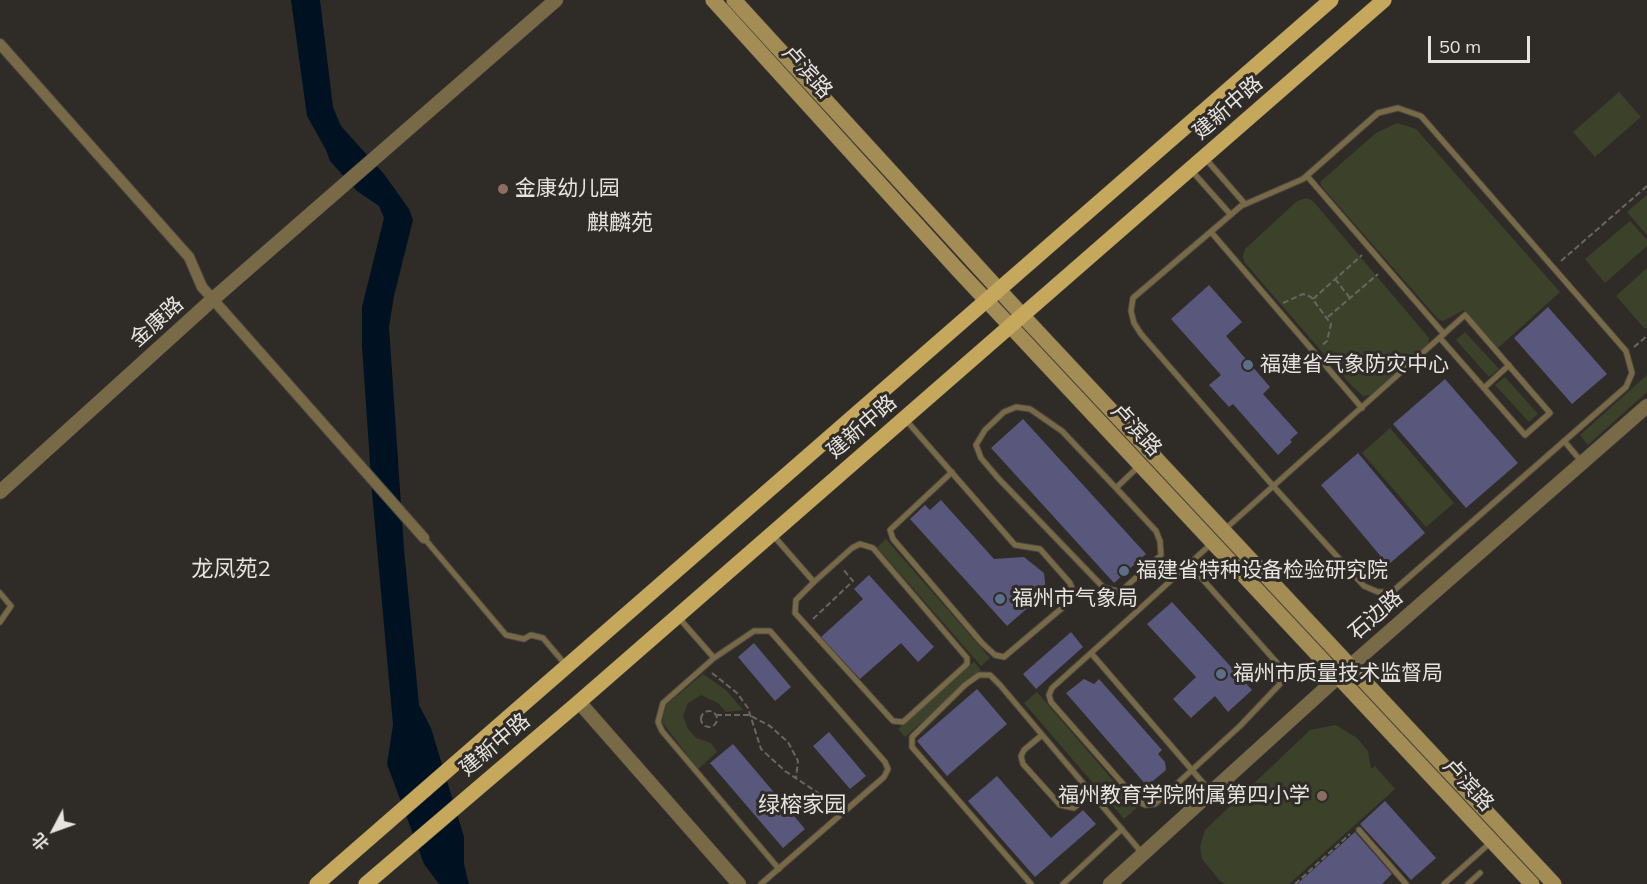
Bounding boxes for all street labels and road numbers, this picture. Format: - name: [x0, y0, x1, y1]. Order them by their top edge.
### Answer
- street label: 卢滨路: [777, 40, 837, 104]
- street label: 建新中路: [1188, 71, 1268, 145]
- street label: 金康路: [125, 292, 189, 352]
- street label: 建新中路: [822, 390, 902, 464]
- street label: 卢滨路: [1105, 398, 1167, 462]
- street label: 石边路: [1344, 585, 1408, 645]
- street label: 建新中路: [455, 708, 535, 782]
- street label: 卢滨路: [1437, 753, 1499, 817]

